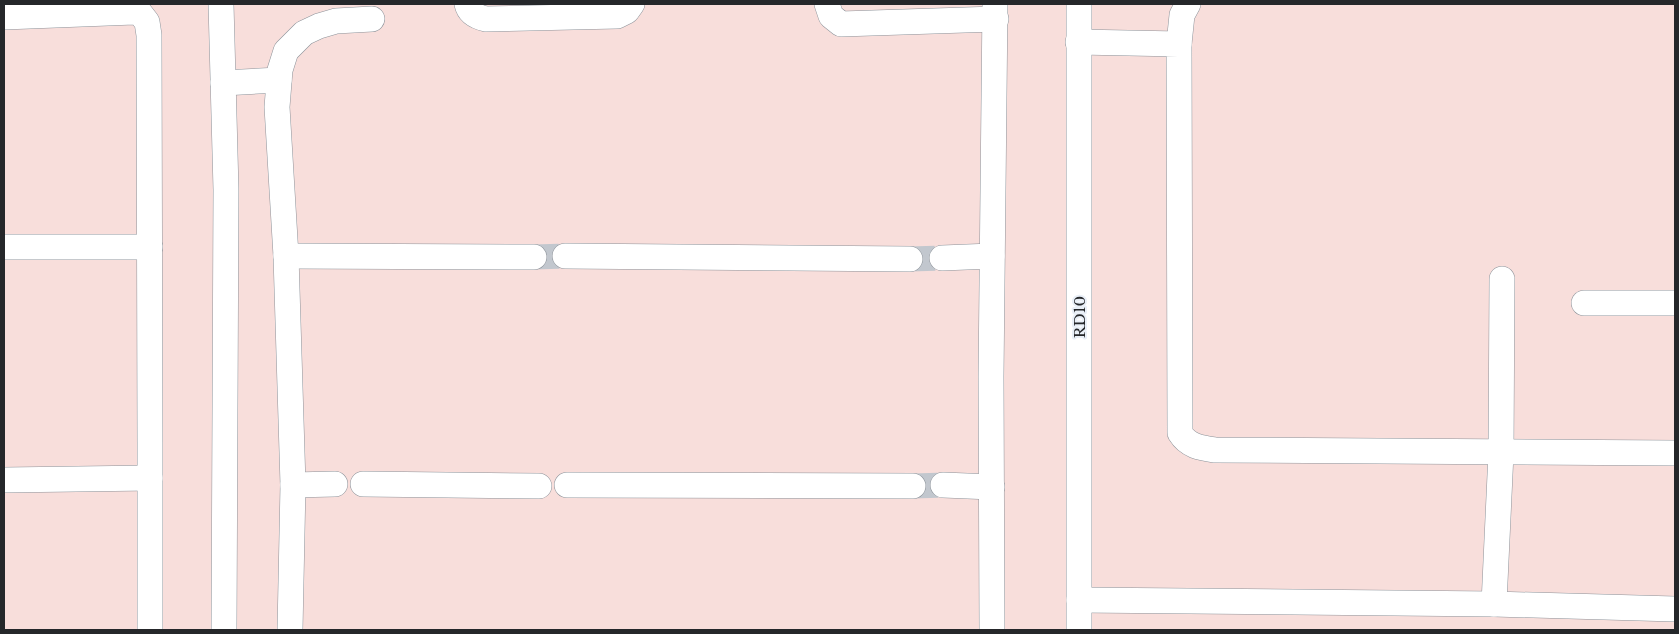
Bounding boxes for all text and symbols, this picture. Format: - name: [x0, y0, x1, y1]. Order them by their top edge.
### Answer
- street label: RD10: [1070, 296, 1089, 338]

